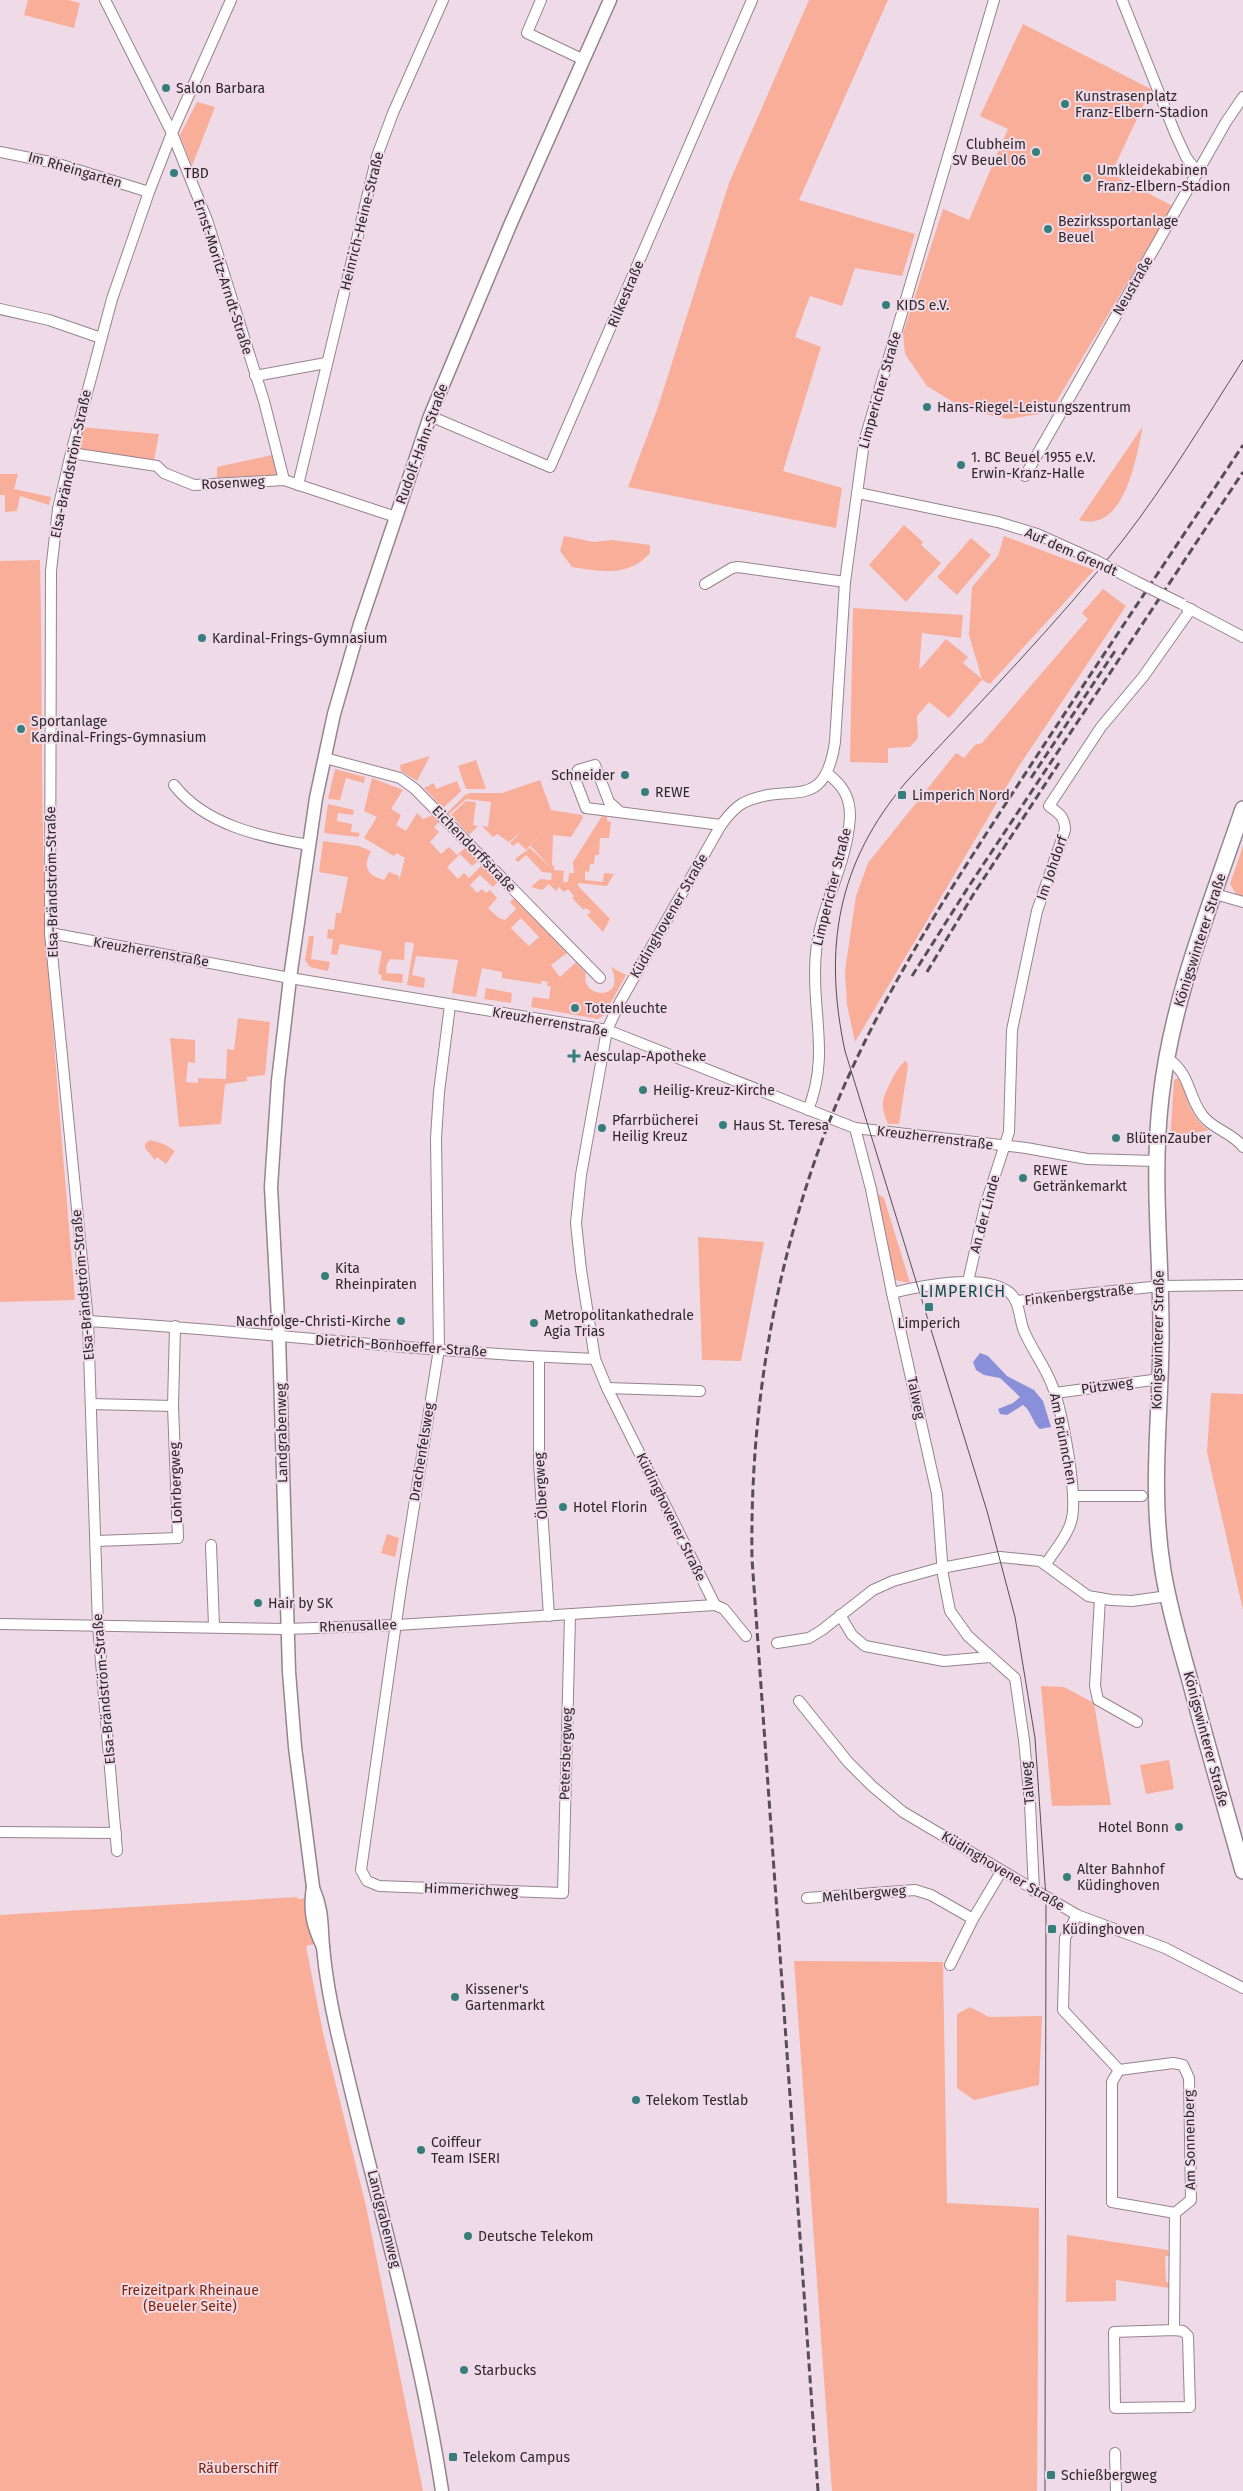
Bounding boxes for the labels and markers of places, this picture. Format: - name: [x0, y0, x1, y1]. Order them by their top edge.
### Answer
- place label: Salon Barbara: [176, 80, 265, 97]
- marker: Salon Barbara: [160, 82, 172, 94]
- place label: Kunstrasenplatz Franz-Elbern-Stadion: [1075, 88, 1208, 121]
- marker: Kunstrasenplatz Franz-Elbern-Stadion: [1059, 98, 1071, 110]
- place label: Clubheim SV Beuel 06: [952, 136, 1026, 169]
- marker: Clubheim SV Beuel 06: [1030, 146, 1042, 158]
- place label: Umkleidekabinen Franz-Elbern-Stadion: [1097, 162, 1230, 195]
- place label: TBD: [184, 165, 209, 182]
- marker: TBD: [168, 167, 180, 179]
- marker: Umkleidekabinen Franz-Elbern-Stadion: [1081, 172, 1093, 184]
- place label: Bezirkssportanlage Beuel: [1058, 213, 1178, 246]
- marker: Bezirkssportanlage Beuel: [1042, 223, 1054, 235]
- place label: KIDS e.V.: [896, 297, 949, 314]
- marker: KIDS e.V.: [880, 299, 892, 311]
- place label: Hans-Riegel-Leistungszentrum: [937, 399, 1131, 416]
- marker: Hans-Riegel-Leistungszentrum: [921, 401, 933, 413]
- place label: 1. BC Beuel 1955 e.V. Erwin-Kranz-Halle: [971, 449, 1096, 482]
- marker: 1. BC Beuel 1955 e.V. Erwin-Kranz-Halle: [955, 459, 967, 471]
- place label: Kardinal-Frings-Gymnasium: [212, 630, 388, 647]
- marker: Kardinal-Frings-Gymnasium: [196, 632, 208, 644]
- place label: Sportanlage Kardinal-Frings-Gymnasium: [31, 713, 207, 746]
- marker: Sportanlage Kardinal-Frings-Gymnasium: [15, 723, 27, 735]
- place label: Schneider: [551, 767, 616, 784]
- marker: Schneider: [619, 769, 631, 781]
- place label: REWE: [655, 784, 690, 801]
- marker: REWE: [639, 786, 651, 798]
- place label: Limperich Nord: [912, 787, 1010, 804]
- marker: Limperich Nord: [896, 789, 908, 801]
- place label: Totenleuchte: [585, 1000, 668, 1017]
- marker: Totenleuchte: [569, 1002, 581, 1014]
- place label: Aesculap-Apotheke: [584, 1048, 706, 1065]
- marker: Aesculap-Apotheke: [568, 1050, 580, 1062]
- place label: Heilig-Kreuz-Kirche: [653, 1082, 775, 1099]
- marker: Heilig-Kreuz-Kirche: [637, 1084, 649, 1096]
- place label: Pfarrbücherei Heilig Kreuz: [612, 1112, 698, 1145]
- place label: Haus St. Teresa: [733, 1117, 829, 1134]
- marker: Haus St. Teresa: [717, 1119, 729, 1131]
- marker: Pfarrbücherei Heilig Kreuz: [596, 1122, 608, 1134]
- place label: BlütenZauber: [1126, 1130, 1212, 1147]
- marker: BlütenZauber: [1110, 1132, 1122, 1144]
- place label: REWE Getränkemarkt: [1033, 1162, 1128, 1195]
- marker: REWE Getränkemarkt: [1017, 1172, 1029, 1184]
- place label: Kita Rheinpiraten: [335, 1260, 417, 1293]
- marker: Kita Rheinpiraten: [319, 1270, 331, 1282]
- marker: Limperich: [923, 1301, 935, 1313]
- place label: Metropolitankathedrale Agia Trias: [544, 1307, 694, 1340]
- place label: Nachfolge-Christi-Kirche: [236, 1313, 391, 1330]
- marker: Nachfolge-Christi-Kirche: [395, 1315, 407, 1327]
- place label: Limperich: [897, 1315, 961, 1332]
- marker: Metropolitankathedrale Agia Trias: [528, 1317, 540, 1329]
- place label: Hotel Florin: [573, 1499, 647, 1516]
- marker: Hotel Florin: [557, 1501, 569, 1513]
- place label: Hair by SK: [268, 1595, 334, 1612]
- marker: Hair by SK: [252, 1597, 264, 1609]
- place label: Hotel Bonn: [1098, 1819, 1169, 1836]
- marker: Hotel Bonn: [1173, 1821, 1185, 1833]
- place label: Alter Bahnhof Küdinghoven: [1077, 1861, 1166, 1894]
- marker: Alter Bahnhof Küdinghoven: [1061, 1871, 1073, 1883]
- place label: Küdinghoven: [1062, 1921, 1145, 1938]
- marker: Küdinghoven: [1046, 1923, 1058, 1935]
- place label: Kissener's Gartenmarkt: [465, 1981, 546, 2014]
- marker: Kissener's Gartenmarkt: [449, 1991, 461, 2003]
- place label: Telekom Testlab: [646, 2092, 748, 2109]
- marker: Telekom Testlab: [630, 2094, 642, 2106]
- place label: Coiffeur Team ISERI: [431, 2134, 500, 2167]
- marker: Coiffeur Team ISERI: [415, 2144, 427, 2156]
- place label: Deutsche Telekom: [478, 2228, 594, 2245]
- marker: Deutsche Telekom: [462, 2230, 474, 2242]
- place label: Starbucks: [474, 2362, 537, 2379]
- marker: Starbucks: [458, 2364, 470, 2376]
- place label: Telekom Campus: [463, 2449, 570, 2466]
- marker: Telekom Campus: [447, 2451, 459, 2463]
- place label: Schießbergweg: [1061, 2467, 1157, 2484]
- marker: Schießbergweg: [1045, 2469, 1057, 2481]

